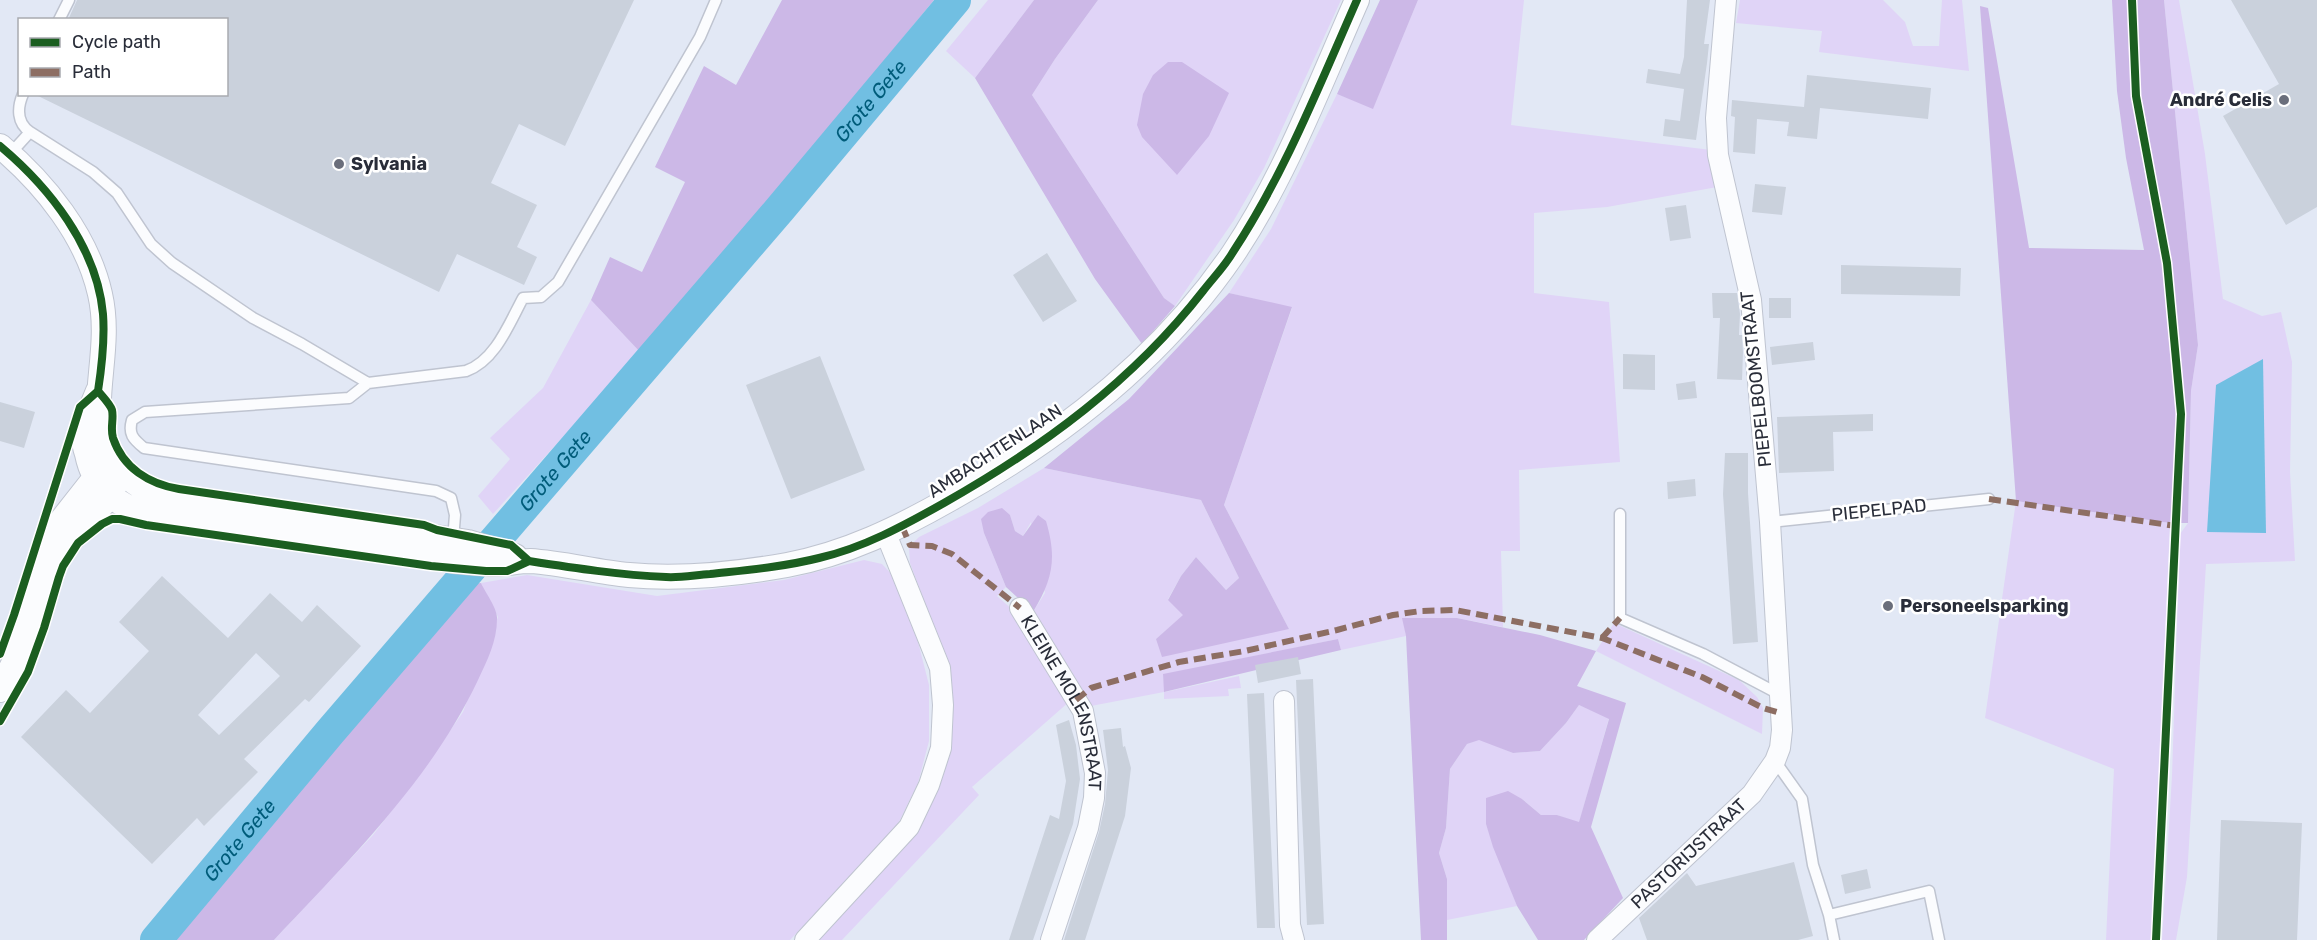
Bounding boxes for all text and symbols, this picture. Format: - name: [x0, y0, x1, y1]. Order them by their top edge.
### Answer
- legend: [18, 18, 228, 96]
- text: Cycle path: [72, 31, 161, 53]
- water label: Grote Gete: [829, 55, 912, 147]
- text: Path: [72, 61, 111, 83]
- place label: André Celis: [2170, 89, 2272, 111]
- marker: André Celis: [2277, 93, 2291, 107]
- place label: Sylvania: [351, 153, 427, 175]
- marker: Sylvania: [332, 157, 346, 171]
- street label: PIEPELBOOMSTRAAT: [1736, 290, 1776, 468]
- street label: AMBACHTENLAAN: [924, 399, 1066, 503]
- water label: Grote Gete: [513, 425, 597, 516]
- street label: PIEPELPAD: [1830, 494, 1928, 526]
- place label: Personeelsparking: [1900, 595, 2069, 617]
- marker: Personeelsparking: [1881, 599, 1895, 613]
- street label: KLEINE MOLENSTRAAT: [1016, 611, 1106, 791]
- water label: Grote Gete: [198, 794, 281, 886]
- street label: PASTORIJSTRAAT: [1626, 794, 1751, 913]

